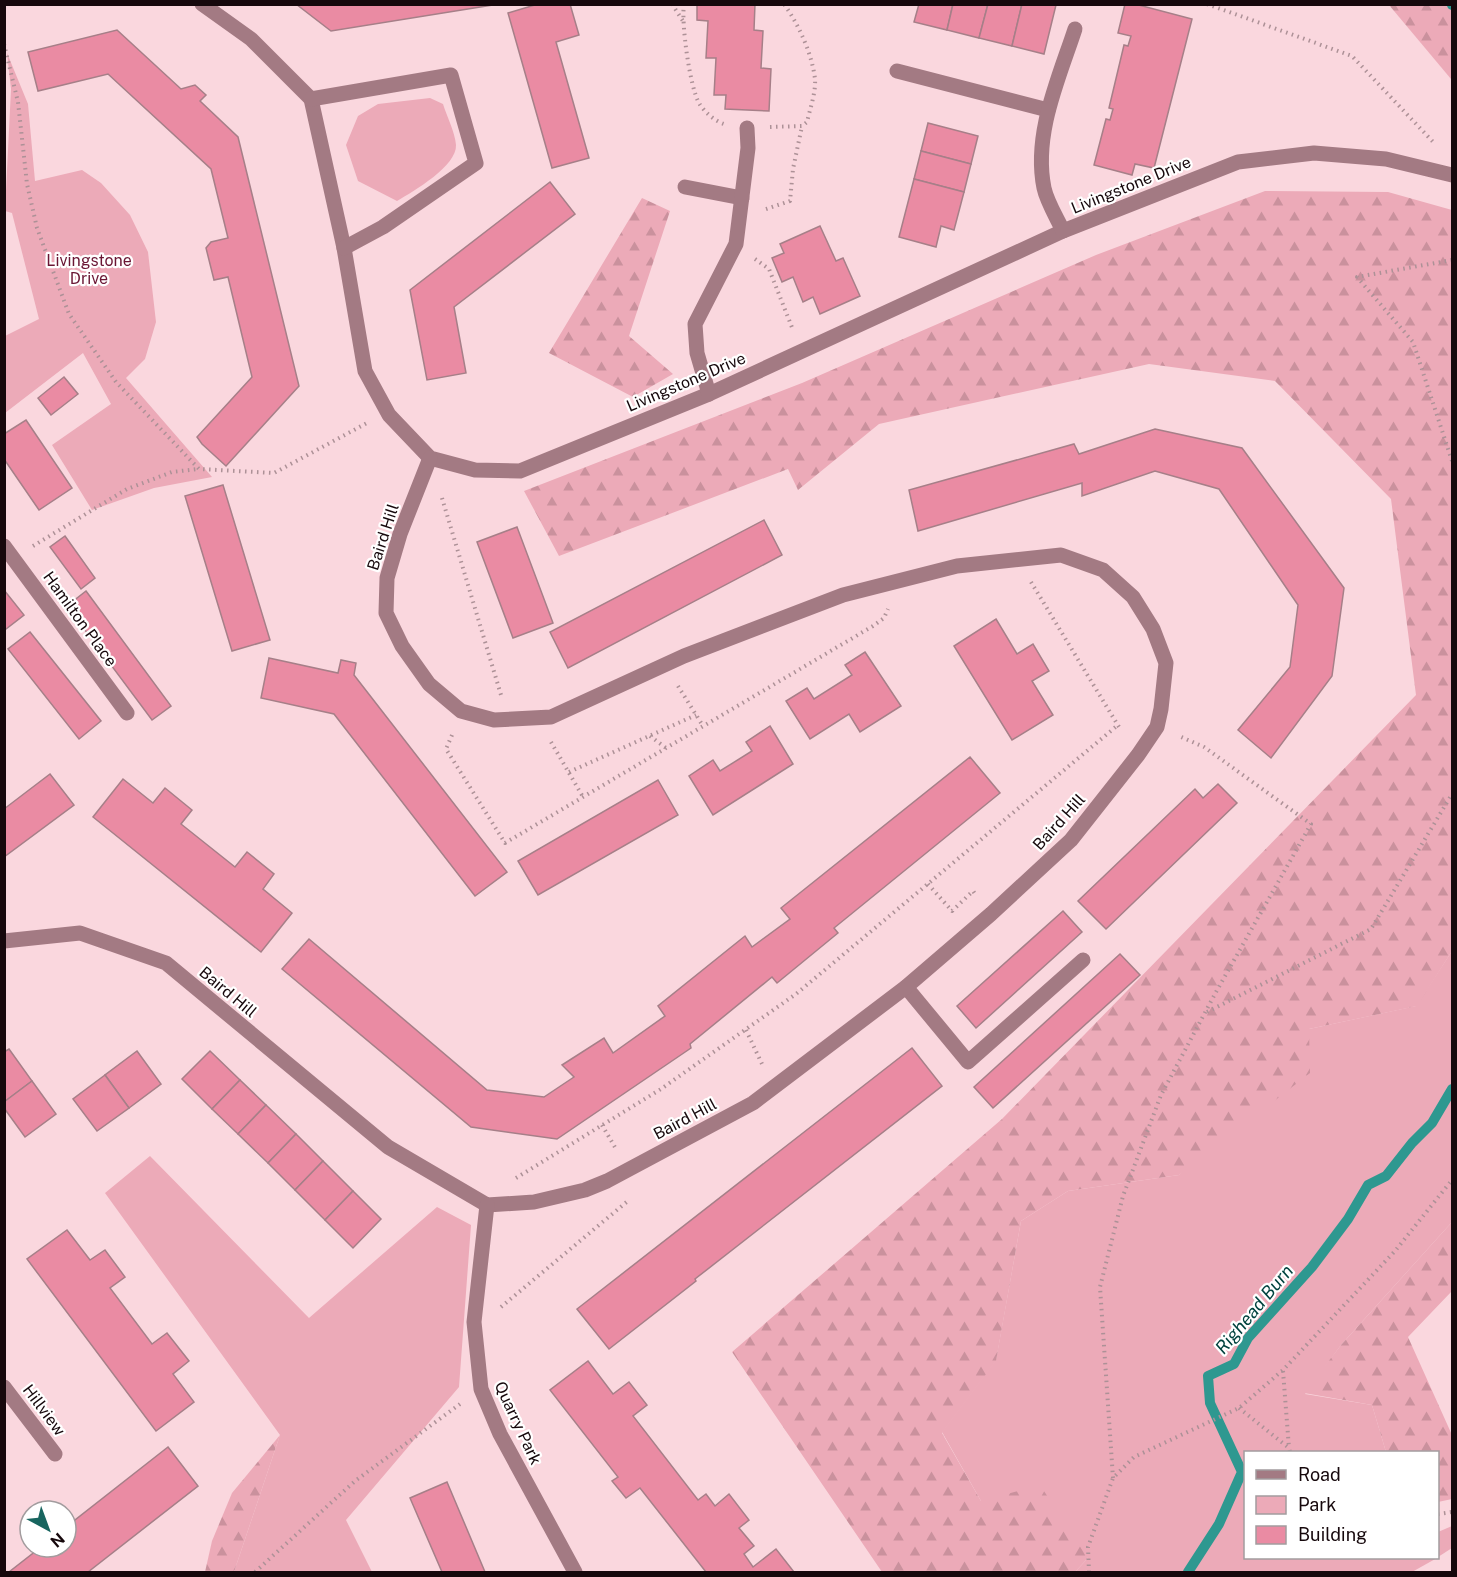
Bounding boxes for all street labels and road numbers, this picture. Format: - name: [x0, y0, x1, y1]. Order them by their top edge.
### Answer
- street label: Livingstone Drive: [1068, 152, 1194, 218]
- street label: Livingstone Drive: [624, 348, 748, 416]
- street label: Baird Hill: [363, 501, 403, 573]
- street label: Hamilton Place: [39, 568, 121, 670]
- street label: Baird Hill: [1029, 790, 1089, 854]
- street label: Baird Hill: [195, 963, 261, 1022]
- street label: Baird Hill: [650, 1094, 720, 1144]
- street label: Quarry Park: [491, 1378, 545, 1468]
- street label: Hillview: [19, 1381, 70, 1440]

